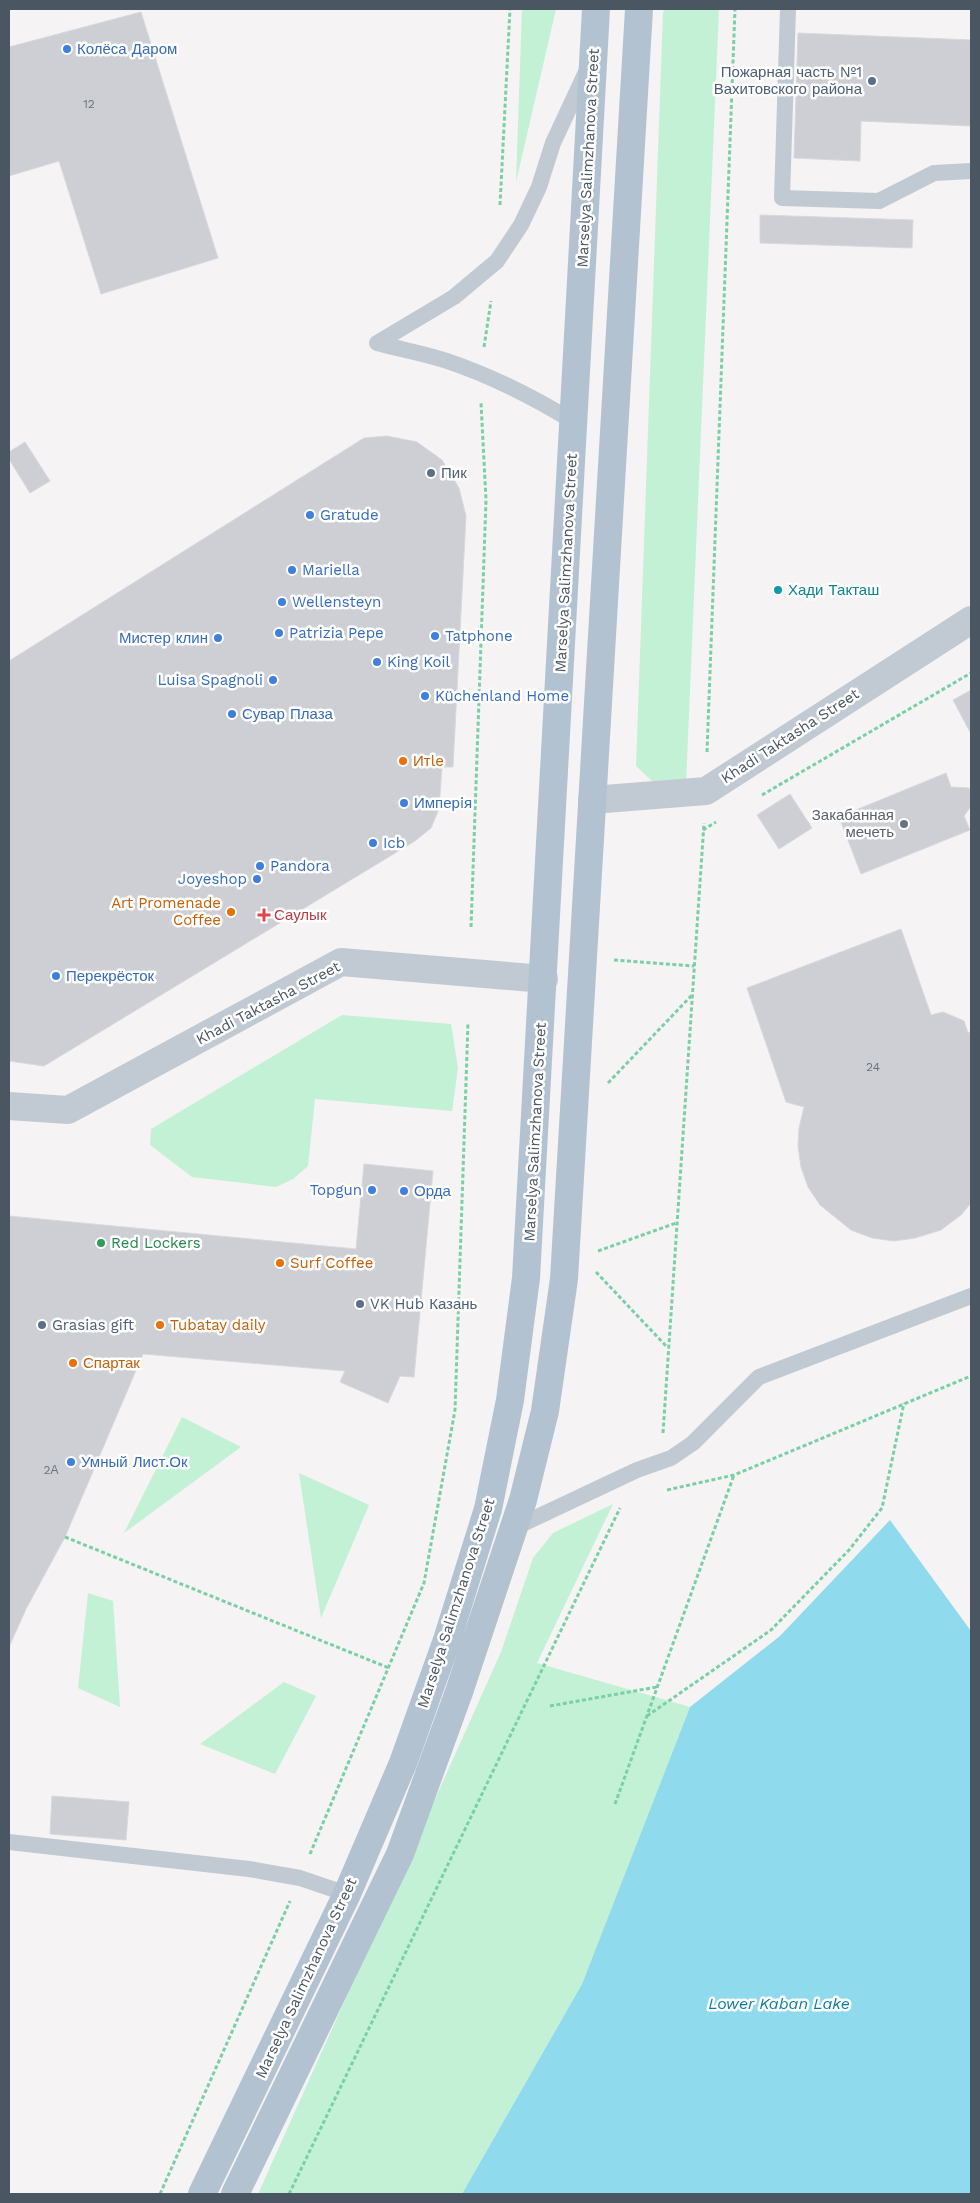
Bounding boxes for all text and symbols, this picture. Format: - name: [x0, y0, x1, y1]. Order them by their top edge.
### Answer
- place label: Колёса Даром: [77, 40, 177, 58]
- marker: Колёса Даром: [61, 43, 73, 55]
- street label: Marselya Salimzhanova Street: [573, 47, 603, 268]
- place label: Пожарная часть №1 Вахитовского района: [714, 63, 863, 98]
- marker: Пожарная часть №1 Вахитовского района: [866, 75, 878, 87]
- house number: 12: [83, 97, 95, 111]
- street label: Marselya Salimzhanova Street: [551, 452, 581, 673]
- place label: Пик: [441, 464, 467, 482]
- marker: Пик: [425, 467, 437, 479]
- place label: Gratude: [320, 506, 379, 524]
- marker: Gratude: [304, 509, 316, 521]
- place label: Mariella: [302, 561, 360, 579]
- marker: Mariella: [286, 564, 298, 576]
- place label: Хади Такташ: [788, 581, 879, 599]
- marker: Хади Такташ: [772, 584, 784, 596]
- place label: Wellensteyn: [292, 593, 381, 611]
- marker: Wellensteyn: [276, 596, 288, 608]
- place label: Patrizia Pepe: [289, 624, 384, 642]
- marker: Patrizia Pepe: [273, 627, 285, 639]
- place label: Tatphone: [445, 627, 513, 645]
- place label: Мистер клин: [119, 629, 208, 647]
- marker: Tatphone: [429, 630, 441, 642]
- marker: Мистер клин: [212, 632, 224, 644]
- place label: King Koil: [387, 653, 450, 671]
- marker: King Koil: [371, 656, 383, 668]
- place label: Luisa Spagnoli: [158, 671, 263, 689]
- marker: Luisa Spagnoli: [267, 674, 279, 686]
- street label: Khadi Taktasha Street: [718, 684, 863, 787]
- place label: Küchenland Home: [435, 687, 569, 705]
- marker: Küchenland Home: [419, 690, 431, 702]
- place label: Сувар Плаза: [242, 705, 334, 723]
- marker: Сувар Плаза: [226, 708, 238, 720]
- place label: Итle: [413, 752, 444, 770]
- marker: Итle: [397, 755, 409, 767]
- place label: Имперiя: [414, 794, 472, 812]
- marker: Имперiя: [398, 797, 410, 809]
- place label: Закабанная мечеть: [812, 806, 894, 841]
- marker: Закабанная мечеть: [898, 818, 910, 830]
- place label: Icb: [383, 834, 405, 852]
- marker: Icb: [367, 837, 379, 849]
- place label: Pandora: [270, 857, 330, 875]
- marker: Pandora: [254, 860, 266, 872]
- place label: Joyeshop: [178, 870, 247, 888]
- marker: Joyeshop: [251, 873, 263, 885]
- place label: Art Promenade Coffee: [111, 894, 221, 929]
- marker: Art Promenade Coffee: [225, 906, 237, 918]
- place label: Саулык: [274, 906, 327, 924]
- marker: Саулык: [258, 909, 270, 921]
- street label: Khadi Taktasha Street: [193, 957, 344, 1049]
- place label: Перекрёсток: [66, 967, 155, 985]
- marker: Перекрёсток: [50, 970, 62, 982]
- street label: Marselya Salimzhanova Street: [520, 1021, 550, 1242]
- house number: 24: [866, 1060, 880, 1074]
- place label: Topgun: [310, 1181, 362, 1199]
- place label: Орда: [414, 1182, 451, 1200]
- marker: Topgun: [366, 1184, 378, 1196]
- marker: Орда: [398, 1185, 410, 1197]
- place label: Red Lockers: [111, 1234, 201, 1252]
- marker: Red Lockers: [95, 1237, 107, 1249]
- place label: Surf Coffee: [290, 1254, 373, 1272]
- marker: Surf Coffee: [274, 1257, 286, 1269]
- place label: VK Hub Казань: [370, 1295, 478, 1313]
- marker: VK Hub Казань: [354, 1298, 366, 1310]
- place label: Grasias gift: [52, 1316, 135, 1334]
- place label: Tubatay daily: [170, 1316, 266, 1334]
- marker: Grasias gift: [36, 1319, 48, 1331]
- marker: Tubatay daily: [154, 1319, 166, 1331]
- place label: Спартак: [83, 1354, 140, 1372]
- marker: Спартак: [67, 1357, 79, 1369]
- place label: Умный Лист.Ок: [81, 1453, 188, 1471]
- marker: Умный Лист.Ок: [65, 1456, 77, 1468]
- house number: 2А: [44, 1463, 59, 1477]
- street label: Marselya Salimzhanova Street: [414, 1495, 499, 1710]
- street label: Marselya Salimzhanova Street: [251, 1874, 361, 2081]
- water label: Lower Kaban Lake: [708, 1994, 850, 2013]

